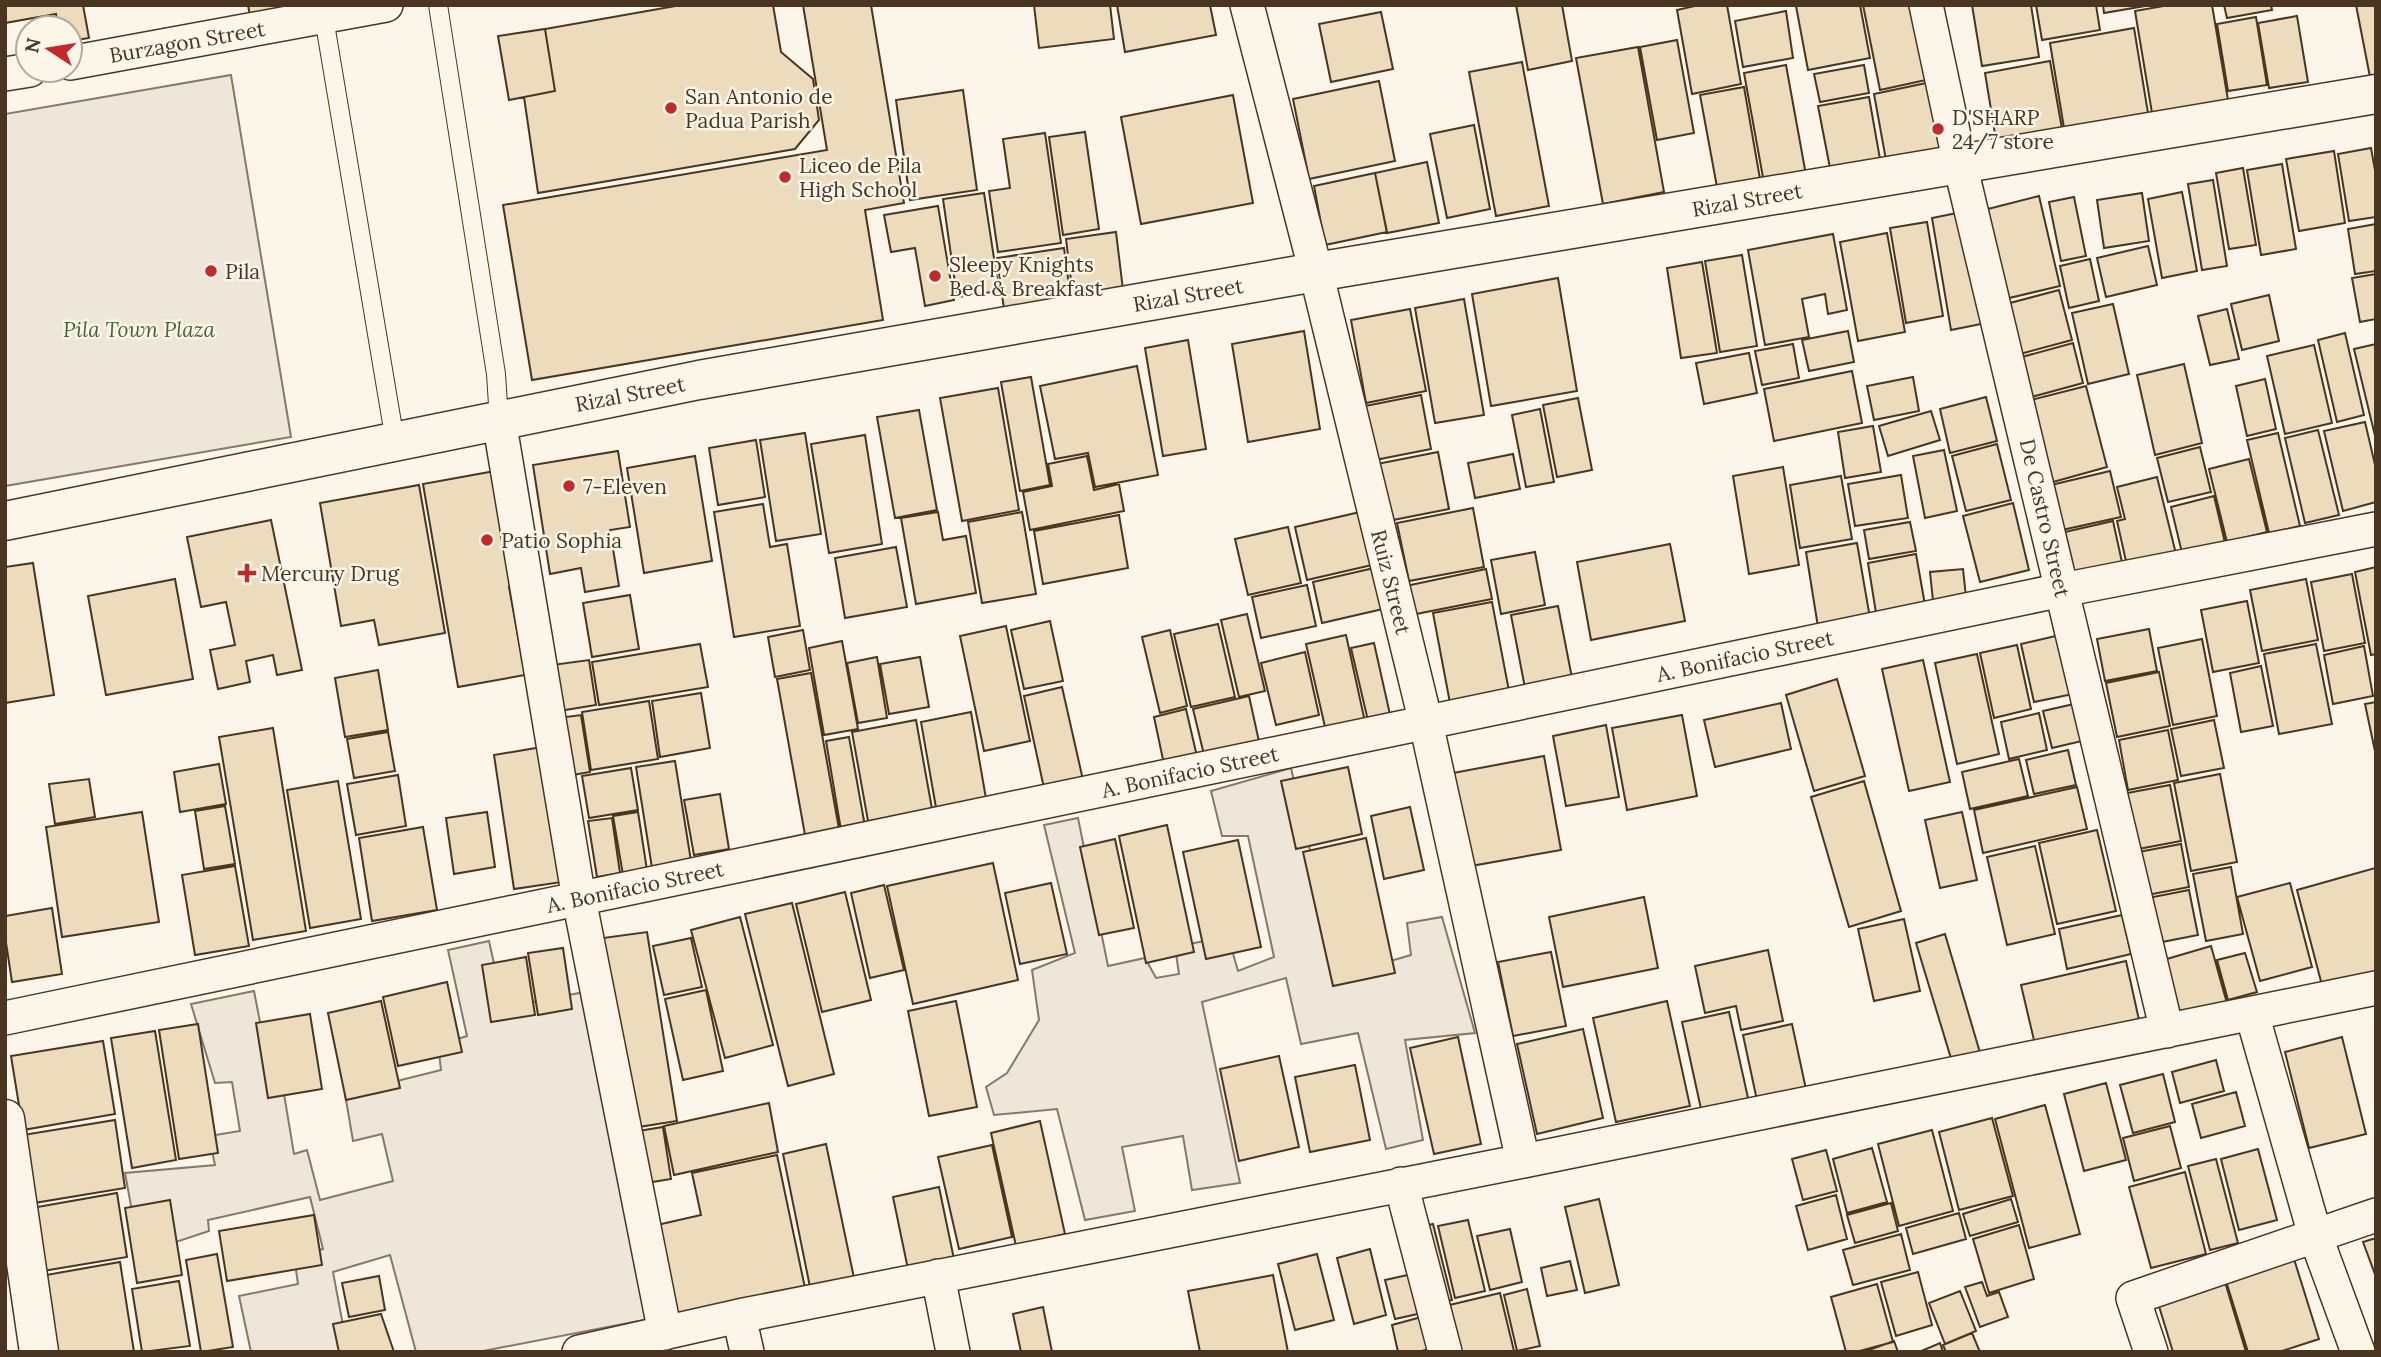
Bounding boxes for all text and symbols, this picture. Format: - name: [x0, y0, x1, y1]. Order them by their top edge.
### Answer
- north arrow: [14, 14, 84, 84]
- street label: Burzagon Street: [107, 15, 268, 69]
- text: N: [19, 35, 46, 55]
- place label: San Antonio de Padua Parish: [685, 83, 833, 134]
- marker: San Antonio de Padua Parish: [663, 100, 679, 116]
- place label: D'SHARP 24/7 store: [1952, 104, 2054, 155]
- marker: D'SHARP 24/7 store: [1930, 121, 1946, 137]
- place label: Liceo de Pila High School: [799, 152, 922, 203]
- marker: Liceo de Pila High School: [777, 169, 793, 185]
- street label: Rizal Street: [1690, 177, 1805, 223]
- place label: Sleepy Knights Bed & Breakfast: [949, 251, 1103, 302]
- place label: Pila: [225, 258, 260, 285]
- marker: Pila: [203, 263, 219, 279]
- marker: Sleepy Knights Bed & Breakfast: [927, 268, 943, 284]
- street label: Rizal Street: [1131, 272, 1246, 318]
- park label: Pila Town Plaza: [63, 316, 216, 343]
- street label: Rizal Street: [573, 370, 688, 418]
- street label: De Castro Street: [2014, 436, 2077, 601]
- place label: 7-Eleven: [583, 473, 667, 500]
- marker: 7-Eleven: [561, 478, 577, 494]
- place label: Patio Sophia: [501, 527, 622, 554]
- street label: Ruiz Street: [1365, 527, 1417, 638]
- marker: Patio Sophia: [479, 532, 495, 548]
- place label: Mercury Drug: [261, 560, 400, 587]
- marker: Mercury Drug: [239, 565, 255, 581]
- street label: A. Bonifacio Street: [1653, 624, 1837, 688]
- street label: A. Bonifacio Street: [1098, 740, 1282, 804]
- street label: A. Bonifacio Street: [543, 855, 727, 919]

